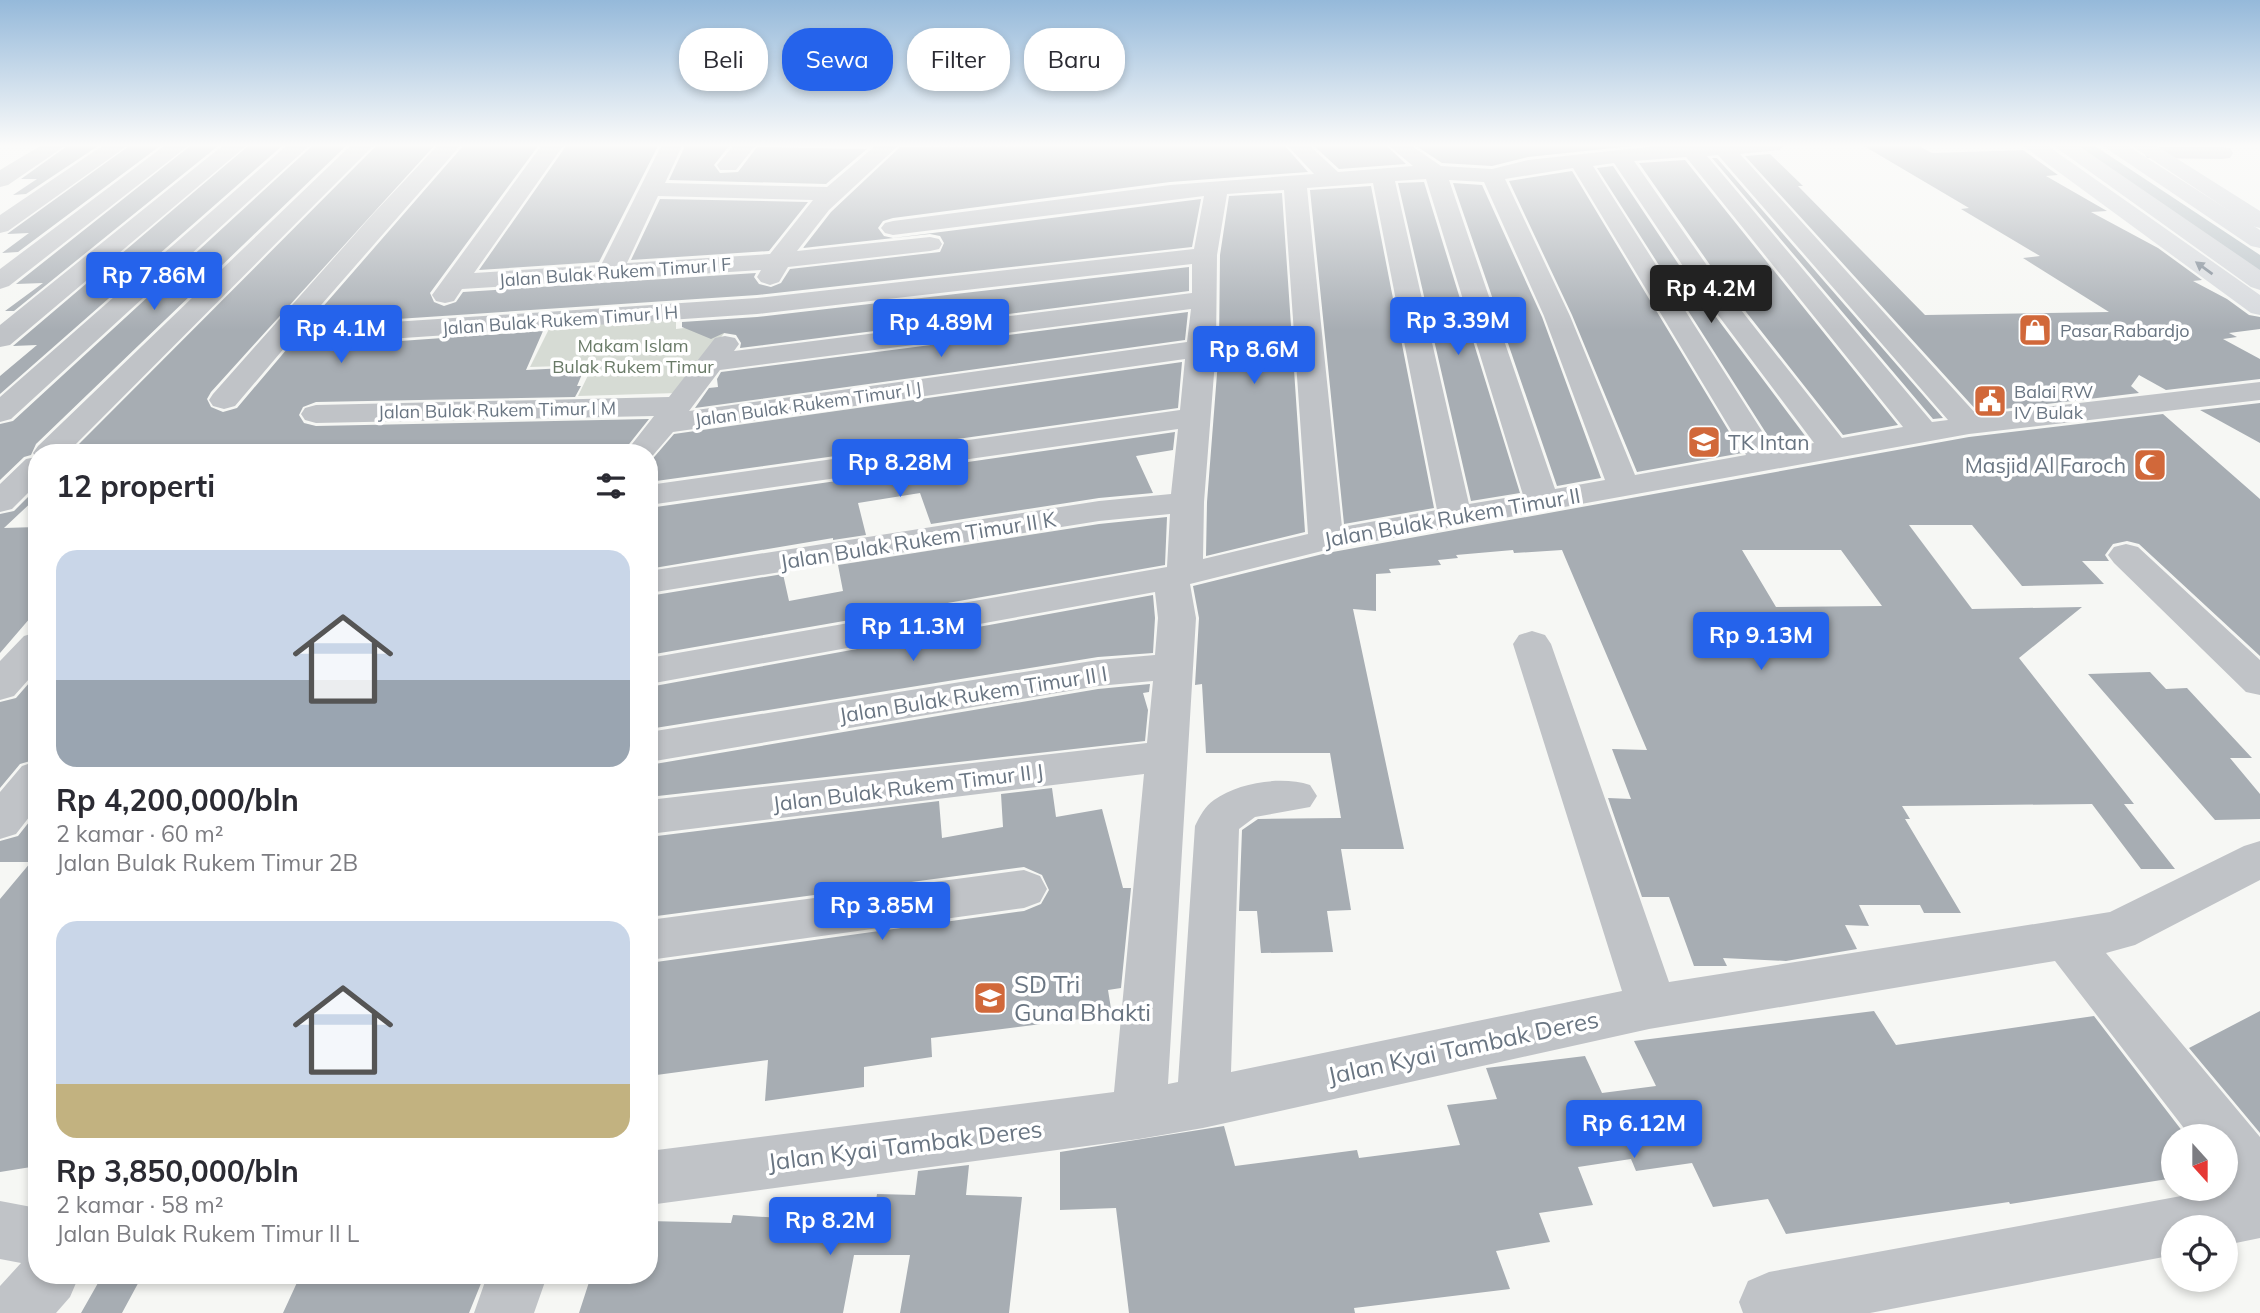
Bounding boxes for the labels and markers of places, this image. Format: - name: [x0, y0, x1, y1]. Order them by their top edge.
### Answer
- pin: Rp 7.86M: [82, 252, 226, 312]
- pin: Rp 4.2M: [1646, 266, 1776, 325]
- pin: Rp 3.39M: [1386, 298, 1530, 357]
- pin: Rp 4.89M: [869, 300, 1013, 359]
- pin: Rp 4.1M: [276, 306, 406, 365]
- shop icon: Pasar Rabardjo: [2016, 311, 2054, 349]
- place label: Pasar Rabardjo: [2060, 319, 2190, 342]
- pin: Rp 8.6M: [1189, 326, 1319, 386]
- place label: Balai RW IV Bulak: [2014, 380, 2093, 424]
- public building icon: Balai RW IV Bulak: [1971, 382, 2009, 420]
- school or university icon: TK Intan: [1685, 423, 1723, 461]
- place label: TK Intan: [1728, 429, 1809, 455]
- pin: Rp 8.28M: [828, 440, 972, 499]
- mosque icon: Masjid Al Faroch: [2131, 446, 2169, 484]
- place label: Masjid Al Faroch: [1965, 452, 2126, 478]
- pin: Rp 11.3M: [841, 604, 985, 663]
- pin: Rp 9.13M: [1689, 612, 1833, 672]
- pin: Rp 3.85M: [810, 883, 954, 942]
- place label: SD Tri Guna Bhakti: [1014, 969, 1151, 1027]
- school or university icon: SD Tri Guna Bhakti: [971, 979, 1009, 1017]
- pin: Rp 6.12M: [1562, 1100, 1706, 1160]
- pin: Rp 8.2M: [765, 1198, 895, 1257]

